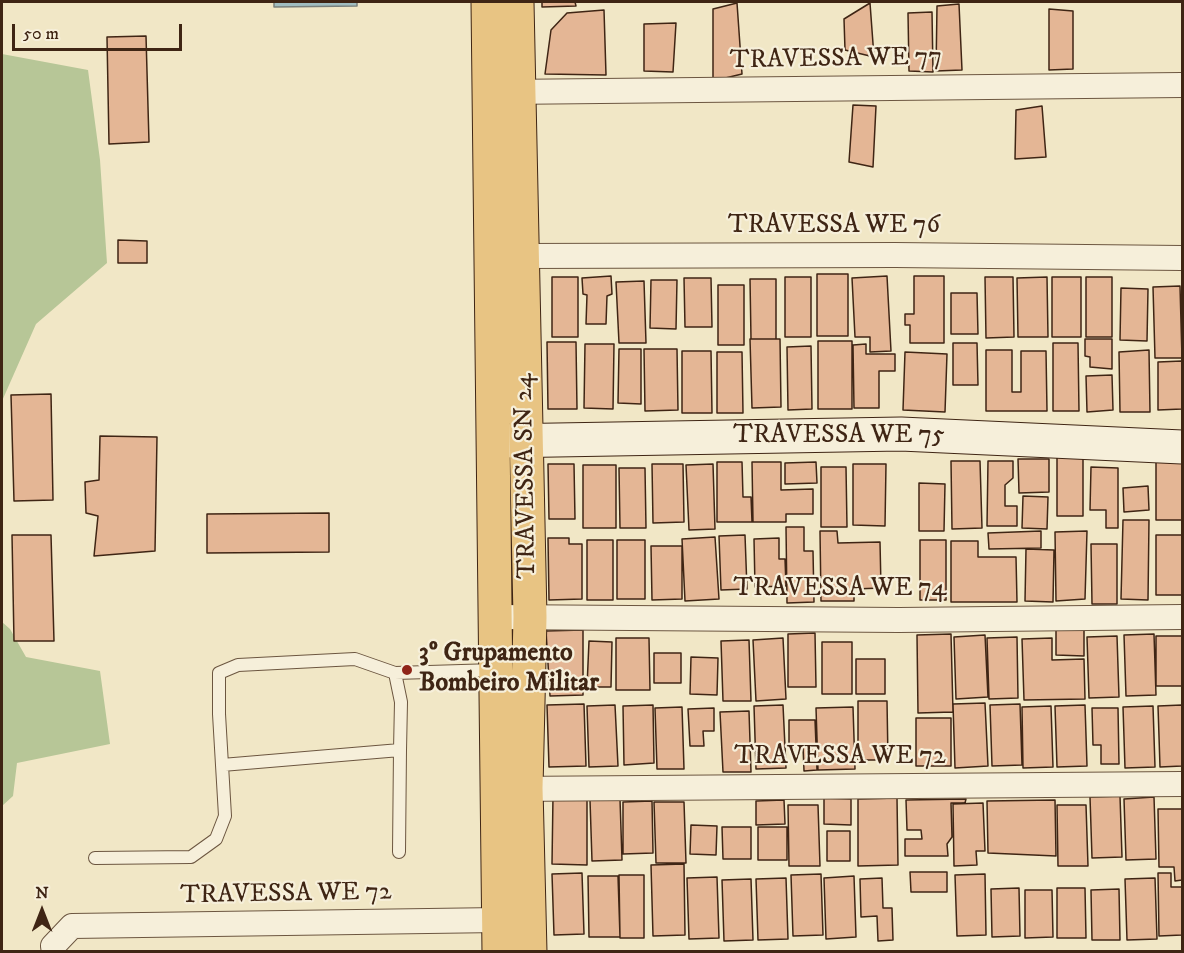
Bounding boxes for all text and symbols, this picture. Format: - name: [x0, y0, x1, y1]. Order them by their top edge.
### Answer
- scale bar: [15, 12, 184, 50]
- text: 50 m: [23, 23, 59, 45]
- street label: TRAVESSA WE 77: [730, 43, 942, 77]
- street label: TRAVESSA WE 76: [728, 211, 940, 243]
- street label: TRAVESSA SN 24: [510, 373, 544, 579]
- street label: TRAVESSA WE 75: [733, 421, 945, 453]
- street label: TRAVESSA WE 74: [733, 574, 947, 606]
- place label: 3º Grupamento Bombeiro Militar: [419, 639, 599, 700]
- marker: 3º Grupamento Bombeiro Militar: [400, 663, 414, 677]
- street label: TRAVESSA WE 72: [734, 742, 946, 774]
- street label: TRAVESSA WE 72: [180, 878, 392, 912]
- north arrow: [12, 881, 72, 941]
- text: N: [35, 883, 49, 903]

